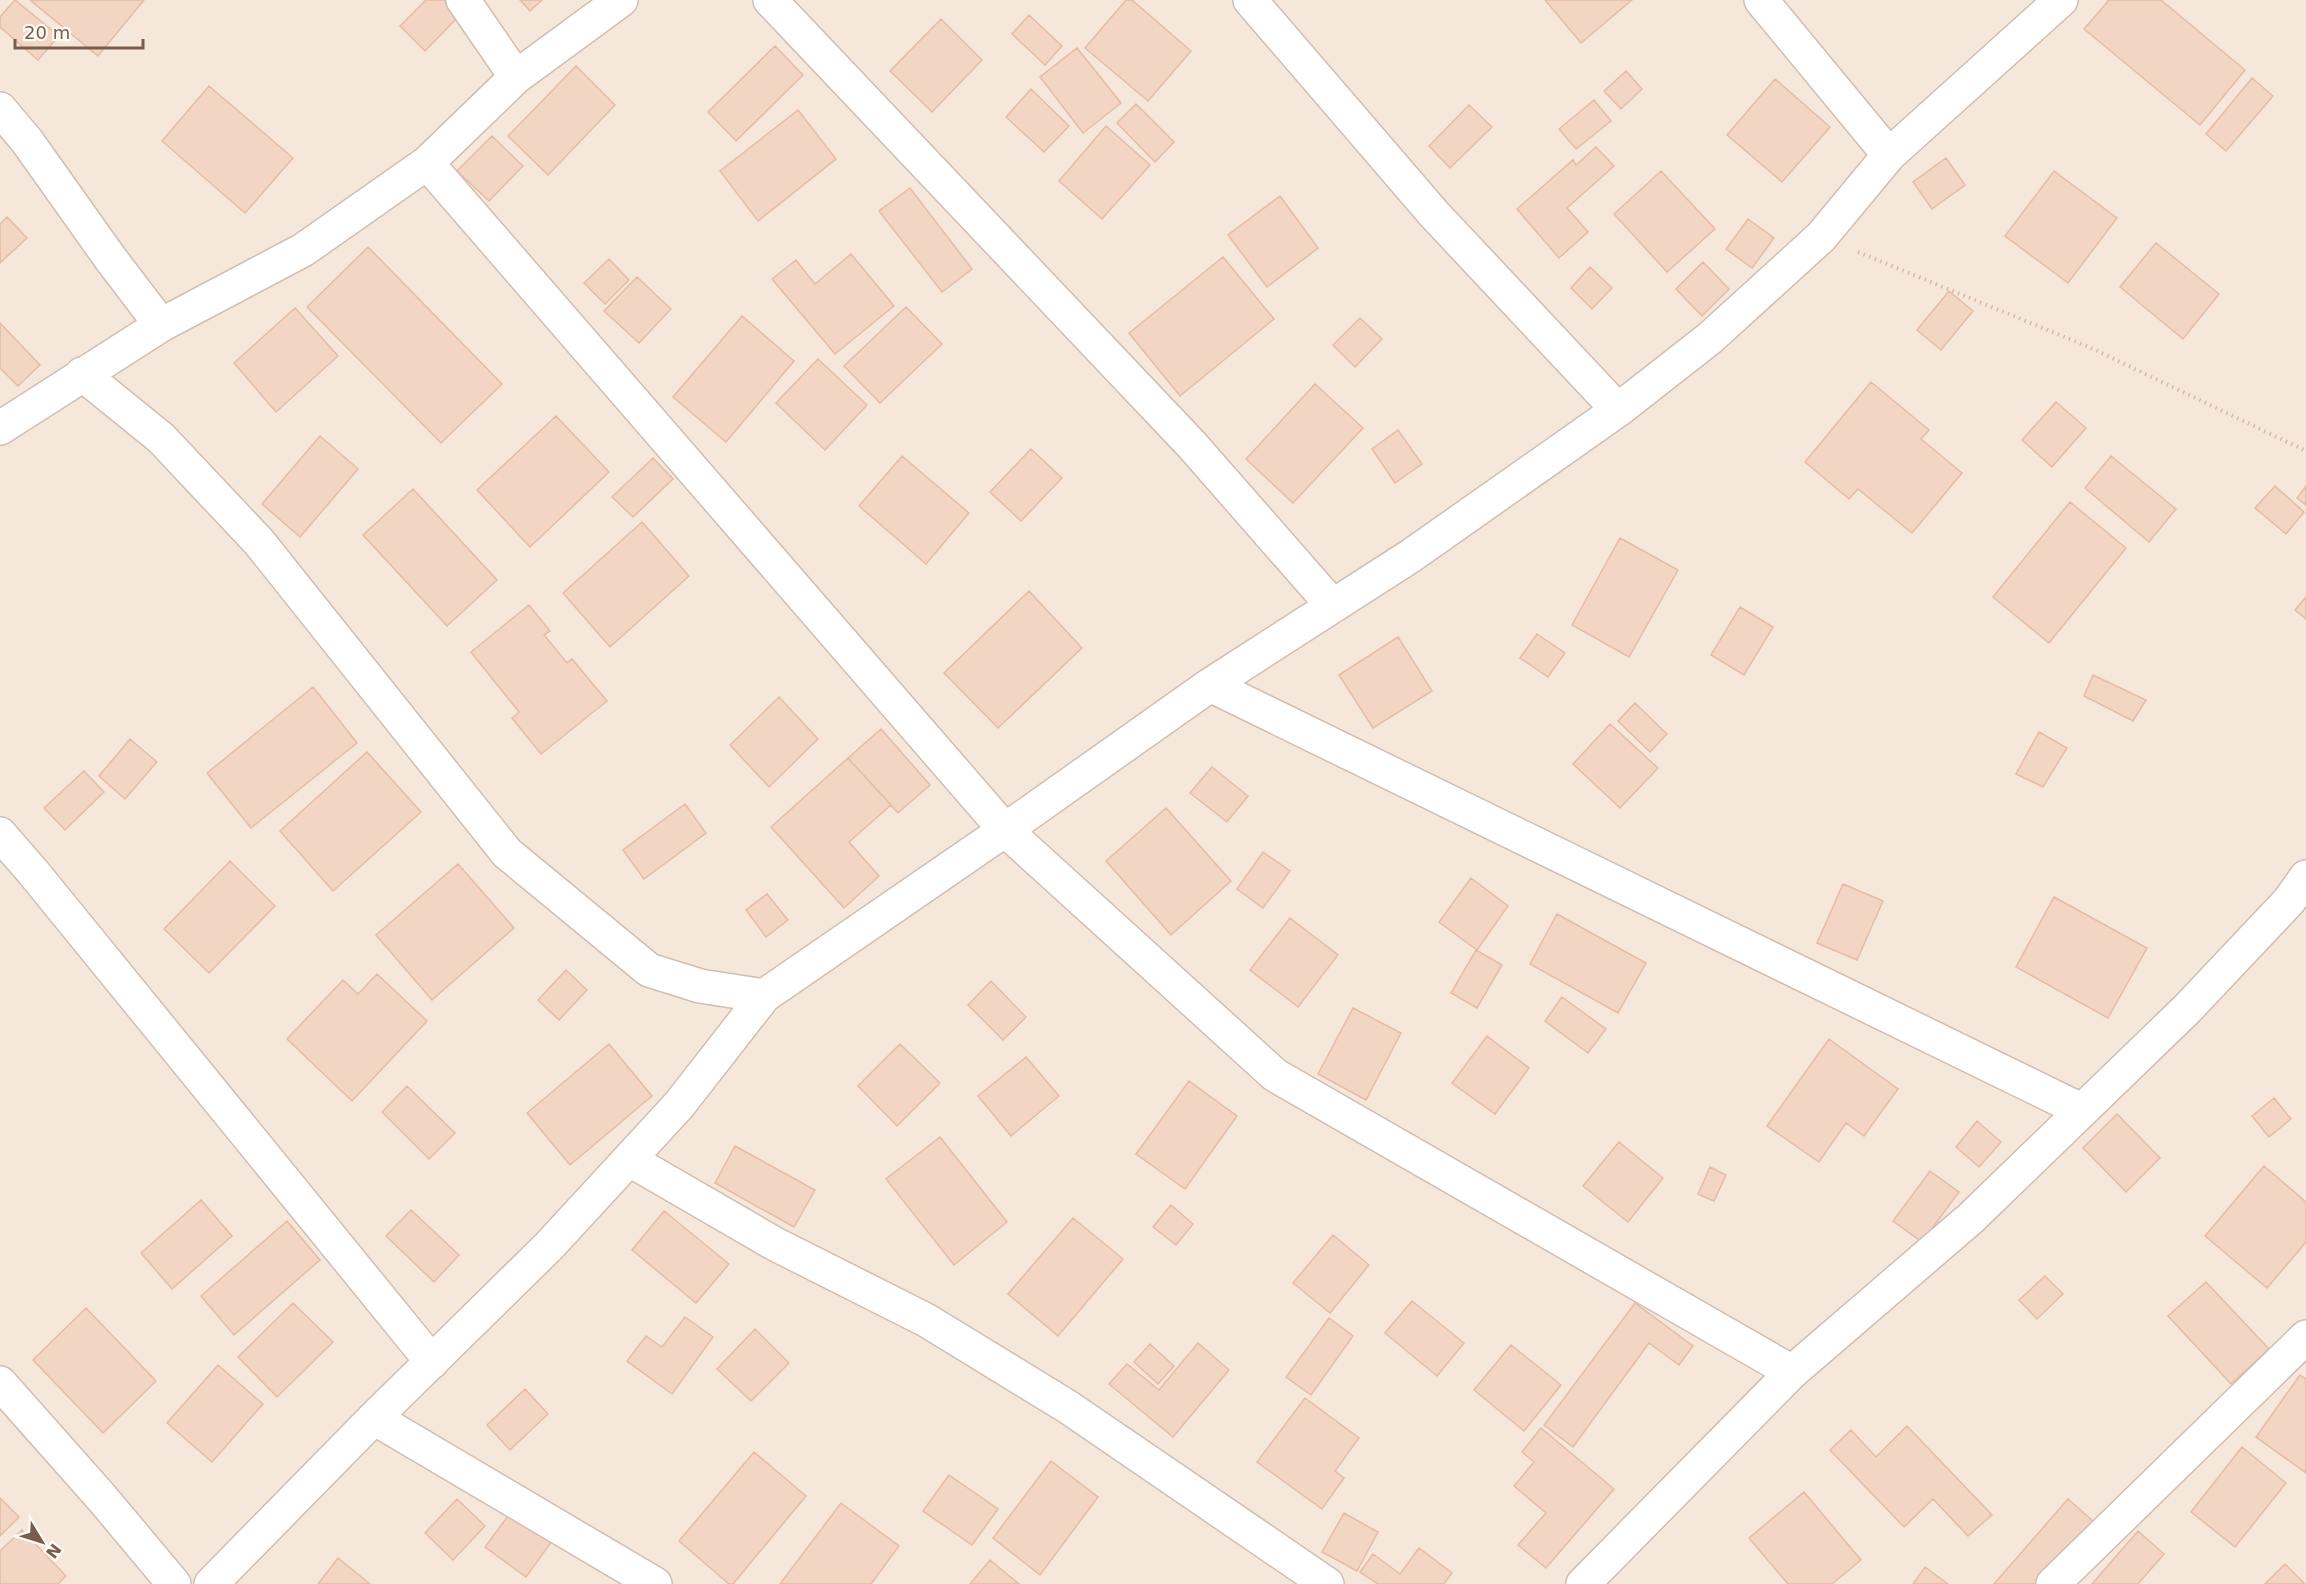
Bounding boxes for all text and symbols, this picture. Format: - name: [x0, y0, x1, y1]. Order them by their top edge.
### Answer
- scale bar: [15, 12, 142, 50]
- text: 20 m: [24, 22, 70, 43]
- north arrow: [12, 1512, 72, 1572]
- text: N: [42, 1540, 65, 1562]

